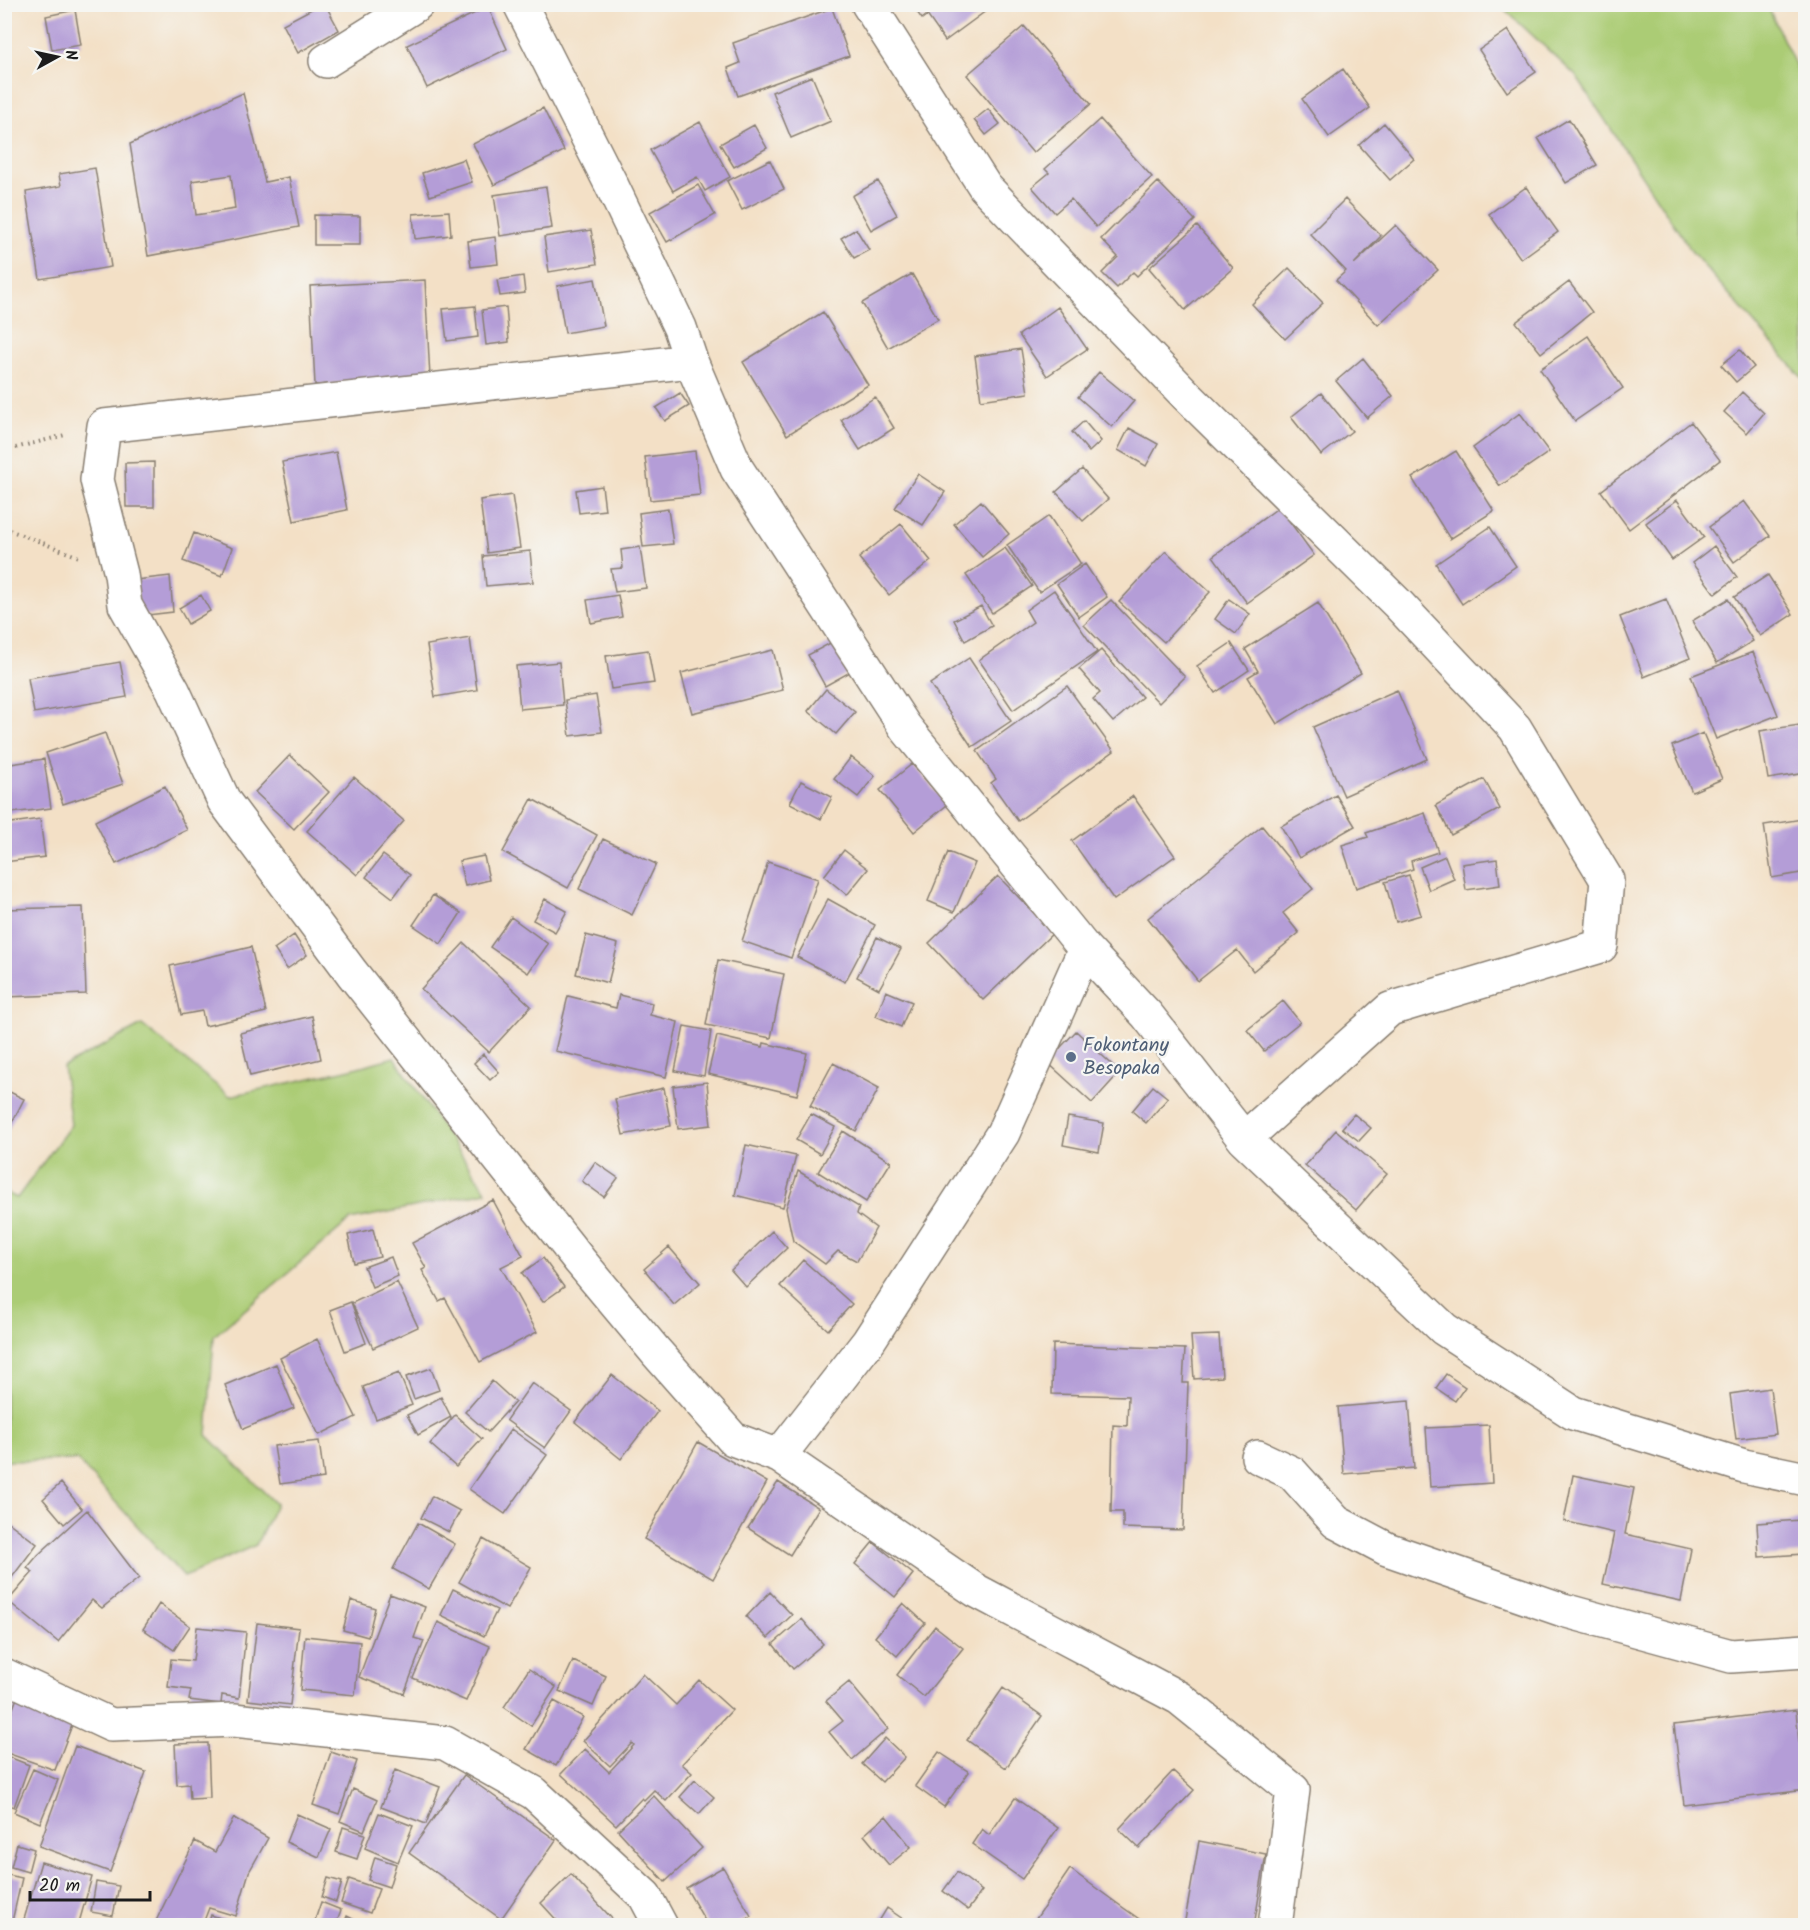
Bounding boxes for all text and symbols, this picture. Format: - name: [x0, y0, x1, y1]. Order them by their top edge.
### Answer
- north arrow: [27, 27, 87, 87]
- text: N: [57, 48, 83, 62]
- place label: Fokontany Besopaka: [1083, 1030, 1169, 1085]
- marker: Fokontany Besopaka: [1064, 1050, 1078, 1064]
- scale bar: [30, 1864, 150, 1902]
- text: 20 m: [39, 1872, 80, 1901]

